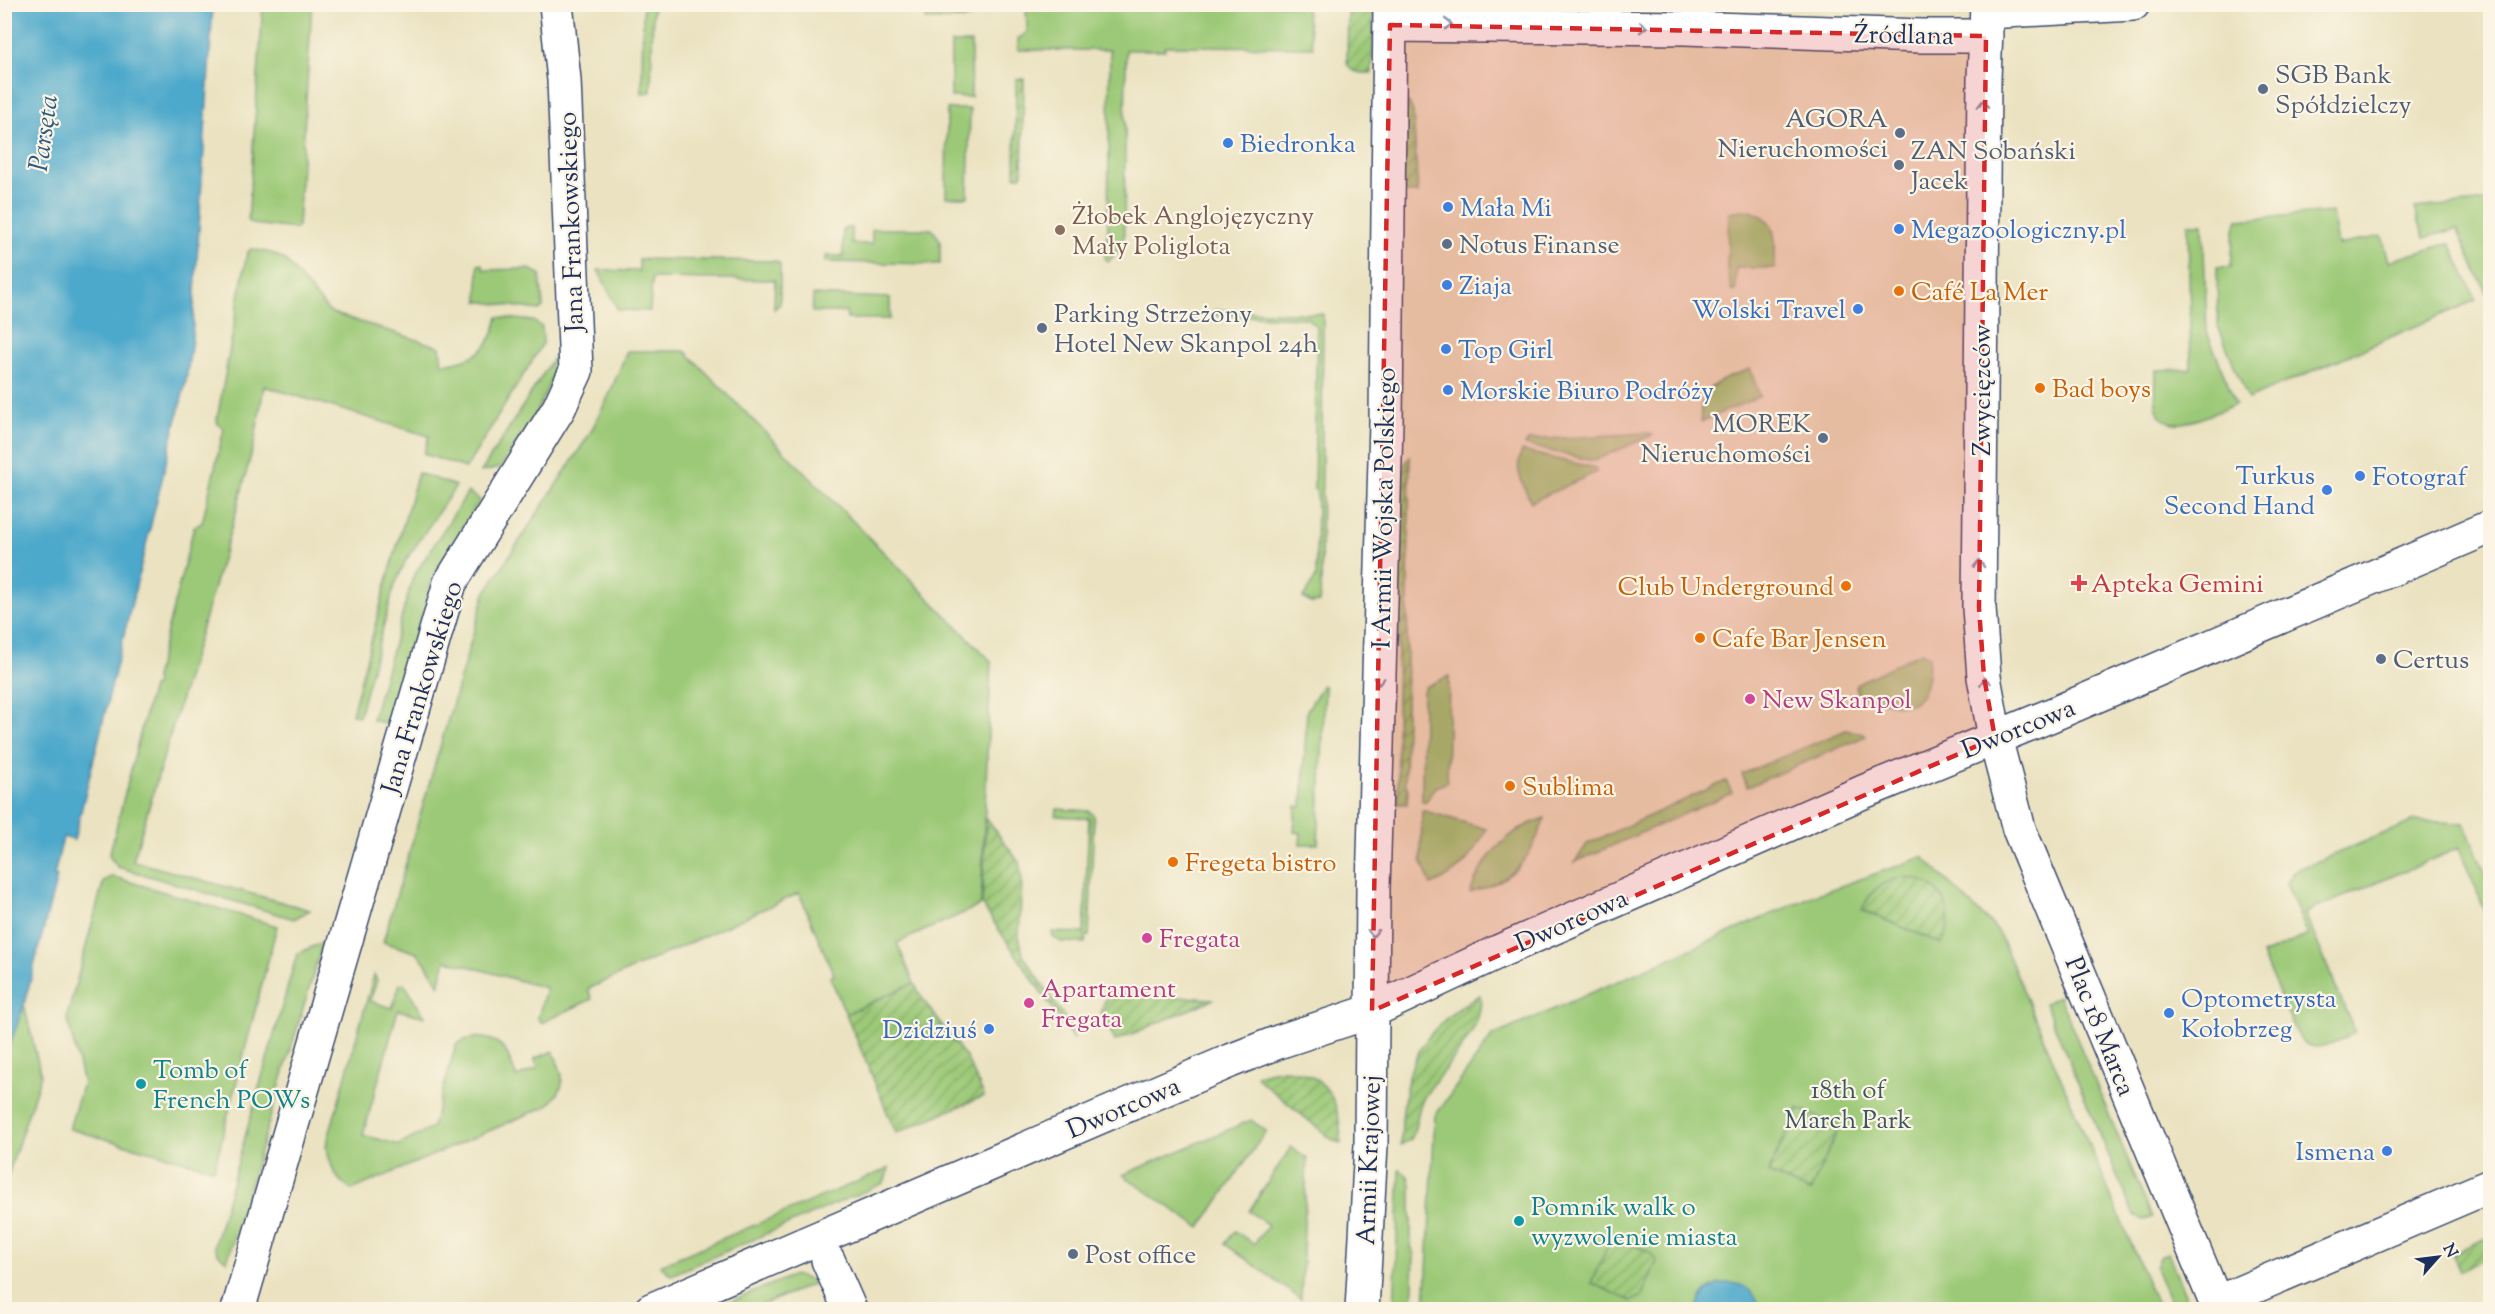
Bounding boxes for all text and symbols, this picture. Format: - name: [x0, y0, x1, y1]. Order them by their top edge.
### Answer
- street label: Źródlana: [1854, 17, 1954, 56]
- one-way arrow: [1444, 18, 1453, 30]
- one-way arrow: [1639, 21, 1648, 33]
- place label: SGB Bank Spółdzielczy: [2275, 58, 2411, 125]
- marker: SGB Bank Spółdzielczy: [2256, 82, 2270, 96]
- water label: Parsęta: [21, 93, 70, 174]
- one-way arrow: [1977, 99, 1989, 108]
- place label: AGORA Nieruchomości: [1718, 102, 1888, 169]
- street label: Jana Frankowskiego: [550, 111, 595, 335]
- marker: AGORA Nieruchomości: [1893, 126, 1907, 140]
- place label: Biedronka: [1240, 127, 1356, 164]
- place label: ZAN Sobański Jacek: [1909, 134, 2076, 201]
- marker: Biedronka: [1221, 136, 1235, 150]
- marker: ZAN Sobański Jacek: [1892, 158, 1906, 172]
- place label: Mała Mi: [1460, 191, 1552, 228]
- place label: Żłobek Anglojęzyczny Mały Poliglota: [1072, 199, 1314, 266]
- marker: Mała Mi: [1441, 200, 1455, 214]
- place label: Megazoologiczny.pl: [1911, 213, 2126, 250]
- marker: Megazoologiczny.pl: [1892, 222, 1906, 236]
- marker: Żłobek Anglojęzyczny Mały Poliglota: [1053, 223, 1067, 237]
- place label: Notus Finanse: [1459, 228, 1620, 265]
- marker: Notus Finanse: [1440, 237, 1454, 251]
- place label: Ziaja: [1459, 269, 1512, 306]
- place label: Café La Mer: [1911, 275, 2049, 312]
- marker: Ziaja: [1440, 278, 1454, 292]
- marker: Café La Mer: [1892, 284, 1906, 298]
- place label: Wolski Travel: [1692, 293, 1846, 330]
- place label: Parking Strzeżony Hotel New Skanpol 24h: [1054, 297, 1318, 364]
- marker: Wolski Travel: [1851, 302, 1865, 316]
- marker: Parking Strzeżony Hotel New Skanpol 24h: [1035, 321, 1049, 335]
- street label: Zwycięzców: [1965, 324, 2002, 456]
- place label: Top Girl: [1458, 333, 1553, 370]
- marker: Top Girl: [1439, 342, 1453, 356]
- street label: I Armii Wojska Polskiego: [1365, 367, 1406, 649]
- place label: Bad boys: [2052, 372, 2151, 409]
- place label: Morskie Biuro Podróży: [1460, 374, 1714, 411]
- marker: Bad boys: [2033, 381, 2047, 395]
- marker: Morskie Biuro Podróży: [1441, 383, 1455, 397]
- place label: MOREK Nieruchomości: [1641, 407, 1811, 474]
- marker: MOREK Nieruchomości: [1816, 431, 1830, 445]
- place label: Turkus Second Hand: [2164, 459, 2315, 526]
- place label: Fotograf: [2372, 460, 2468, 497]
- marker: Fotograf: [2353, 469, 2367, 483]
- marker: Turkus Second Hand: [2320, 483, 2334, 497]
- one-way arrow: [1973, 559, 1985, 568]
- place label: Apteka Gemini: [2091, 567, 2264, 604]
- place label: Club Underground: [1618, 570, 1834, 607]
- marker: Apteka Gemini: [2072, 576, 2086, 590]
- street label: Jana Frankowskiego: [373, 577, 473, 801]
- marker: Club Underground: [1839, 579, 1853, 593]
- place label: Cafe Bar Jensen: [1712, 622, 1887, 659]
- marker: Cafe Bar Jensen: [1693, 631, 1707, 645]
- place label: Certus: [2393, 643, 2469, 680]
- marker: Certus: [2374, 652, 2388, 666]
- one-way arrow: [1979, 676, 1991, 685]
- one-way arrow: [1373, 677, 1385, 686]
- place label: New Skanpol: [1762, 683, 1912, 720]
- street label: Dworcowa: [1956, 691, 2081, 770]
- marker: New Skanpol: [1743, 692, 1757, 706]
- place label: Sublima: [1522, 770, 1614, 807]
- marker: Sublima: [1503, 779, 1517, 793]
- place label: Fregeta bistro: [1185, 846, 1337, 883]
- marker: Fregeta bistro: [1166, 855, 1180, 869]
- street label: Dworcowa: [1510, 881, 1634, 964]
- place label: Fregata: [1159, 922, 1240, 959]
- one-way arrow: [1367, 929, 1379, 938]
- marker: Fregata: [1140, 931, 1154, 945]
- street label: Plac 18 Marca: [2054, 952, 2143, 1102]
- place label: Apartament Fregata: [1041, 972, 1176, 1039]
- place label: Optometrysta Kołobrzeg: [2181, 982, 2337, 1049]
- marker: Apartament Fregata: [1022, 996, 1036, 1010]
- marker: Optometrysta Kołobrzeg: [2162, 1006, 2176, 1020]
- place label: Dzidziuś: [882, 1013, 977, 1050]
- marker: Dzidziuś: [982, 1022, 996, 1036]
- place label: Tomb of French POWs: [153, 1053, 310, 1120]
- street label: Dworcowa: [1062, 1069, 1186, 1150]
- park label: 18th of March Park: [1784, 1073, 1912, 1140]
- street label: Armii Krajowej: [1349, 1074, 1392, 1246]
- marker: Tomb of French POWs: [134, 1077, 148, 1091]
- place label: Ismena: [2296, 1135, 2375, 1172]
- marker: Ismena: [2380, 1144, 2394, 1158]
- place label: Pomnik walk o wyzwolenie miasta: [1531, 1190, 1737, 1257]
- marker: Pomnik walk o wyzwolenie miasta: [1512, 1214, 1526, 1228]
- north arrow: [2408, 1227, 2468, 1287]
- place label: Post office: [1085, 1238, 1196, 1275]
- text: N: [2436, 1240, 2462, 1262]
- marker: Post office: [1066, 1247, 1080, 1261]

